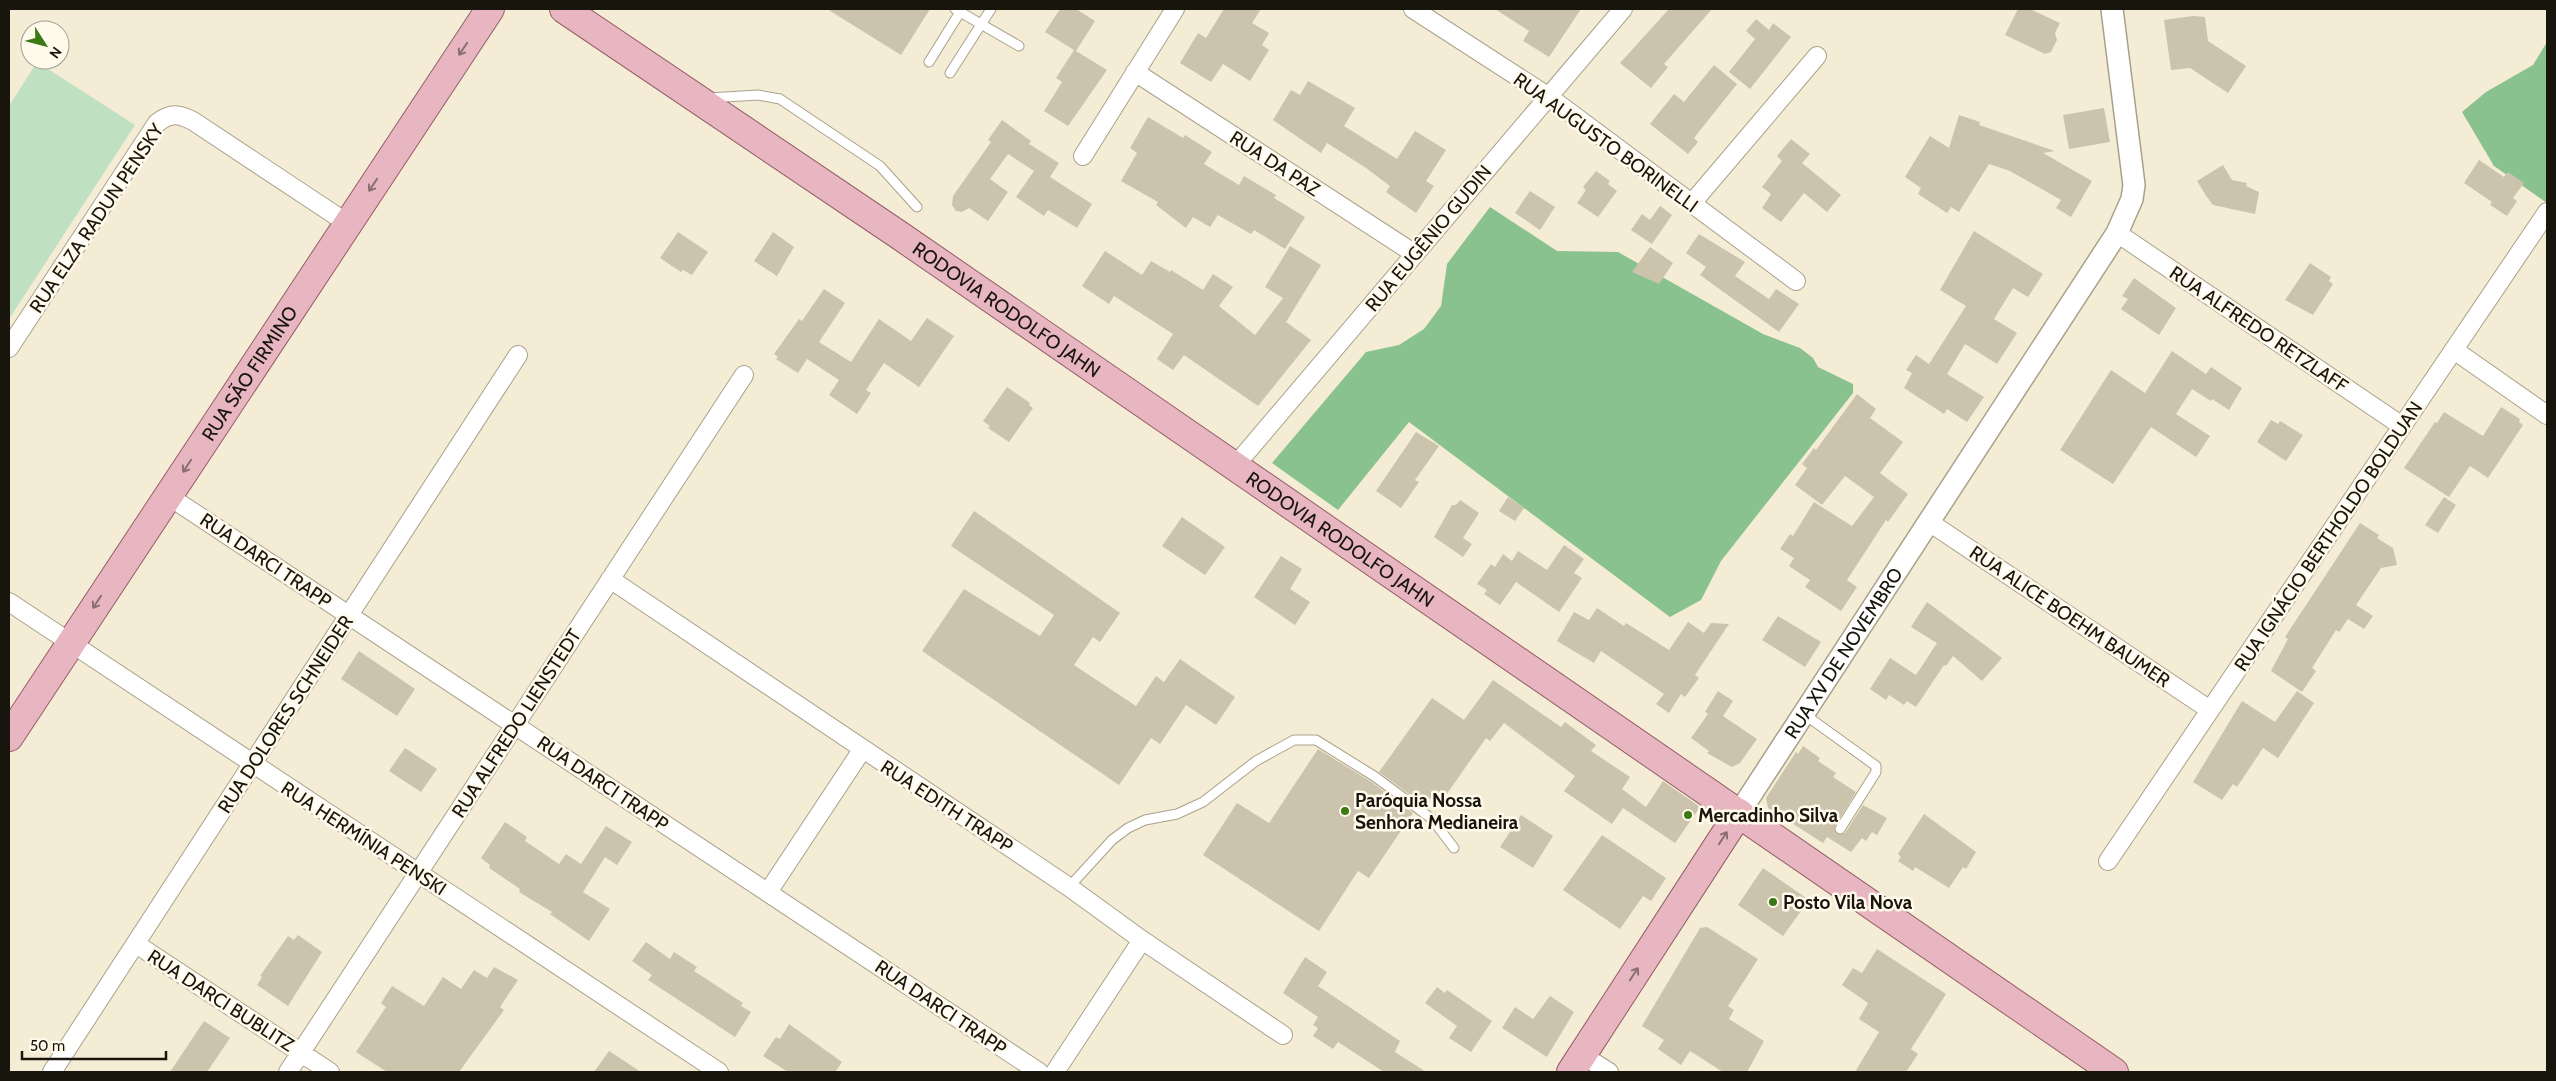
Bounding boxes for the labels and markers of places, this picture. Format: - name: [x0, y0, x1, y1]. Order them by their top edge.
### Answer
- place label: Paróquia Nossa Senhora Medianeira: [1355, 789, 1519, 834]
- place label: Mercadinho Silva: [1698, 804, 1839, 827]
- marker: Paróquia Nossa Senhora Medianeira: [1339, 805, 1351, 817]
- marker: Mercadinho Silva: [1682, 809, 1694, 821]
- place label: Posto Vila Nova: [1783, 891, 1913, 914]
- marker: Posto Vila Nova: [1767, 896, 1779, 908]

